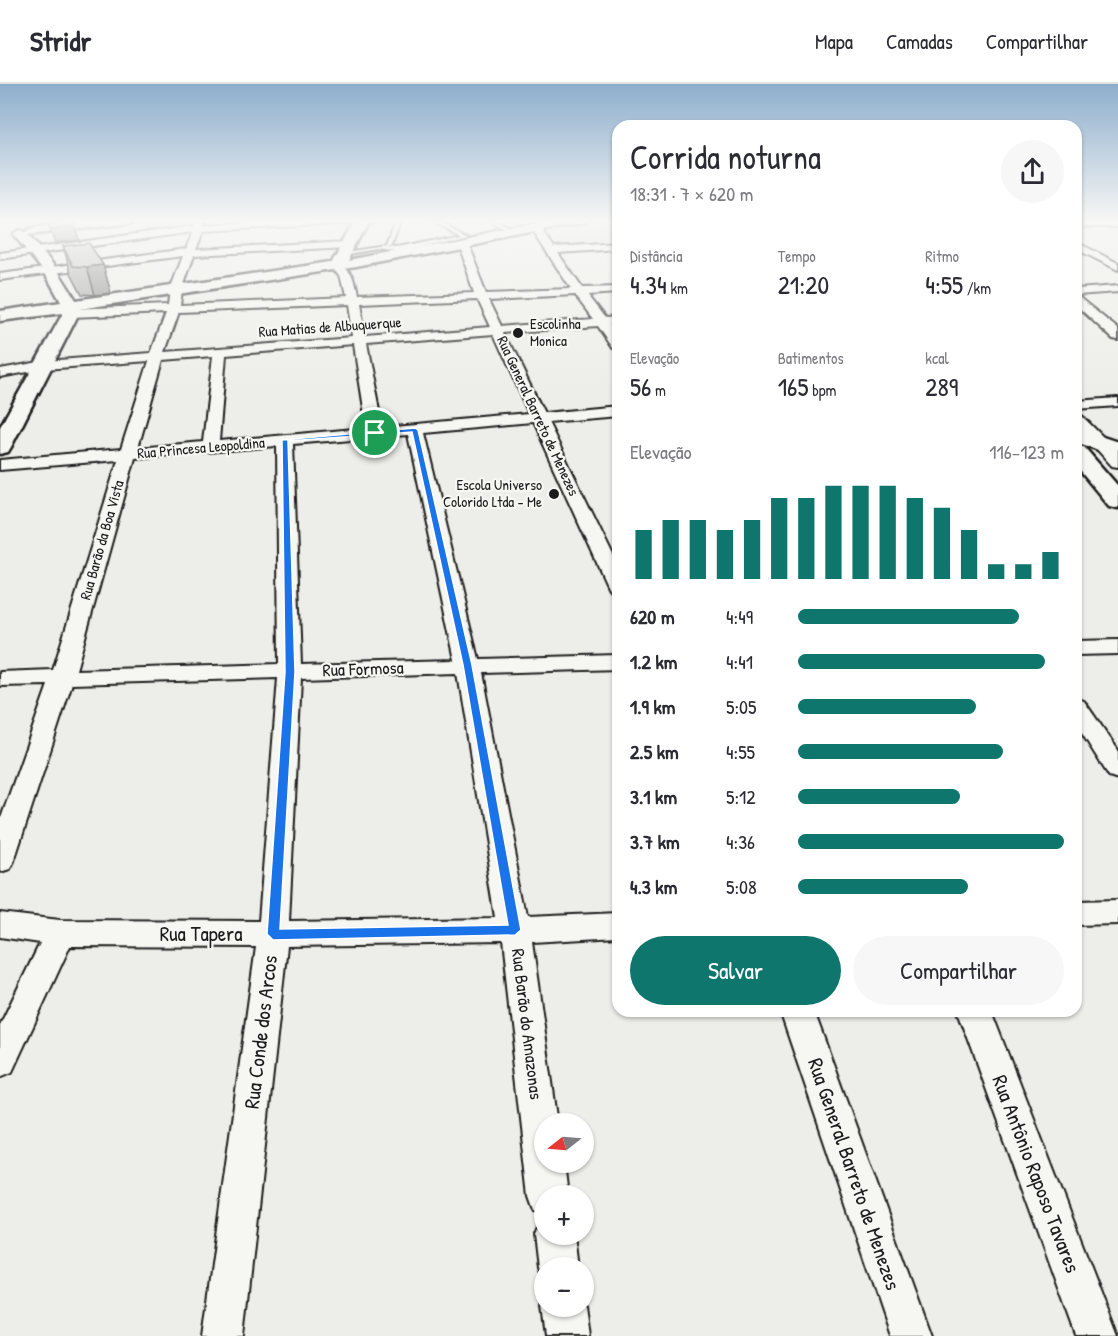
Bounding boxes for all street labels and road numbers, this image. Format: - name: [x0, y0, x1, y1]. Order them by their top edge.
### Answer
- street label: Rua Matias de Albuquerque: [258, 311, 402, 342]
- street label: Rua General Barreto de Menezes: [492, 333, 585, 499]
- street label: Rua Princesa Leopoldina: [136, 431, 266, 464]
- street label: Rua Barão da Boa Vista: [74, 477, 129, 602]
- street label: Rua Formosa: [322, 655, 404, 682]
- street label: Rua Tapera: [160, 919, 242, 948]
- street label: Rua Barão do Amazonas: [506, 947, 549, 1101]
- street label: Rua Conde dos Arcos: [237, 954, 284, 1110]
- street label: Rua General Barreto de Menezes: [801, 1054, 908, 1294]
- street label: Rua Antônio Raposo Tavares: [985, 1071, 1088, 1277]

